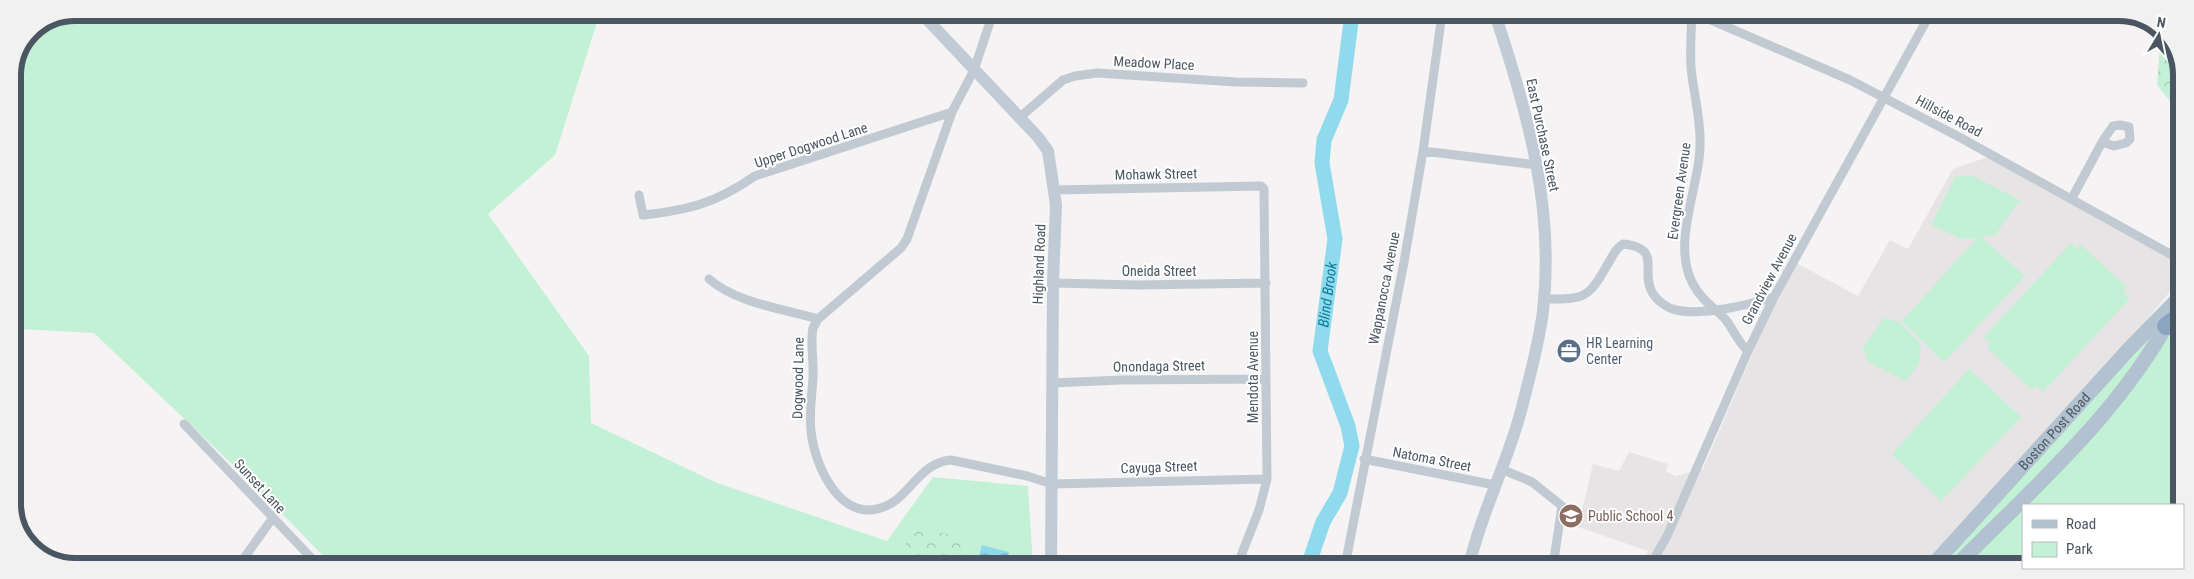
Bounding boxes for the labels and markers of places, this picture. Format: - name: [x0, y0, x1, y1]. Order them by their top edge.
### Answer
- place label: HR Learning Center: [1586, 335, 1653, 367]
- office icon: HR Learning Center: [1556, 338, 1582, 364]
- school or university icon: Public School 4: [1558, 503, 1584, 529]
- place label: Public School 4: [1588, 508, 1674, 524]

